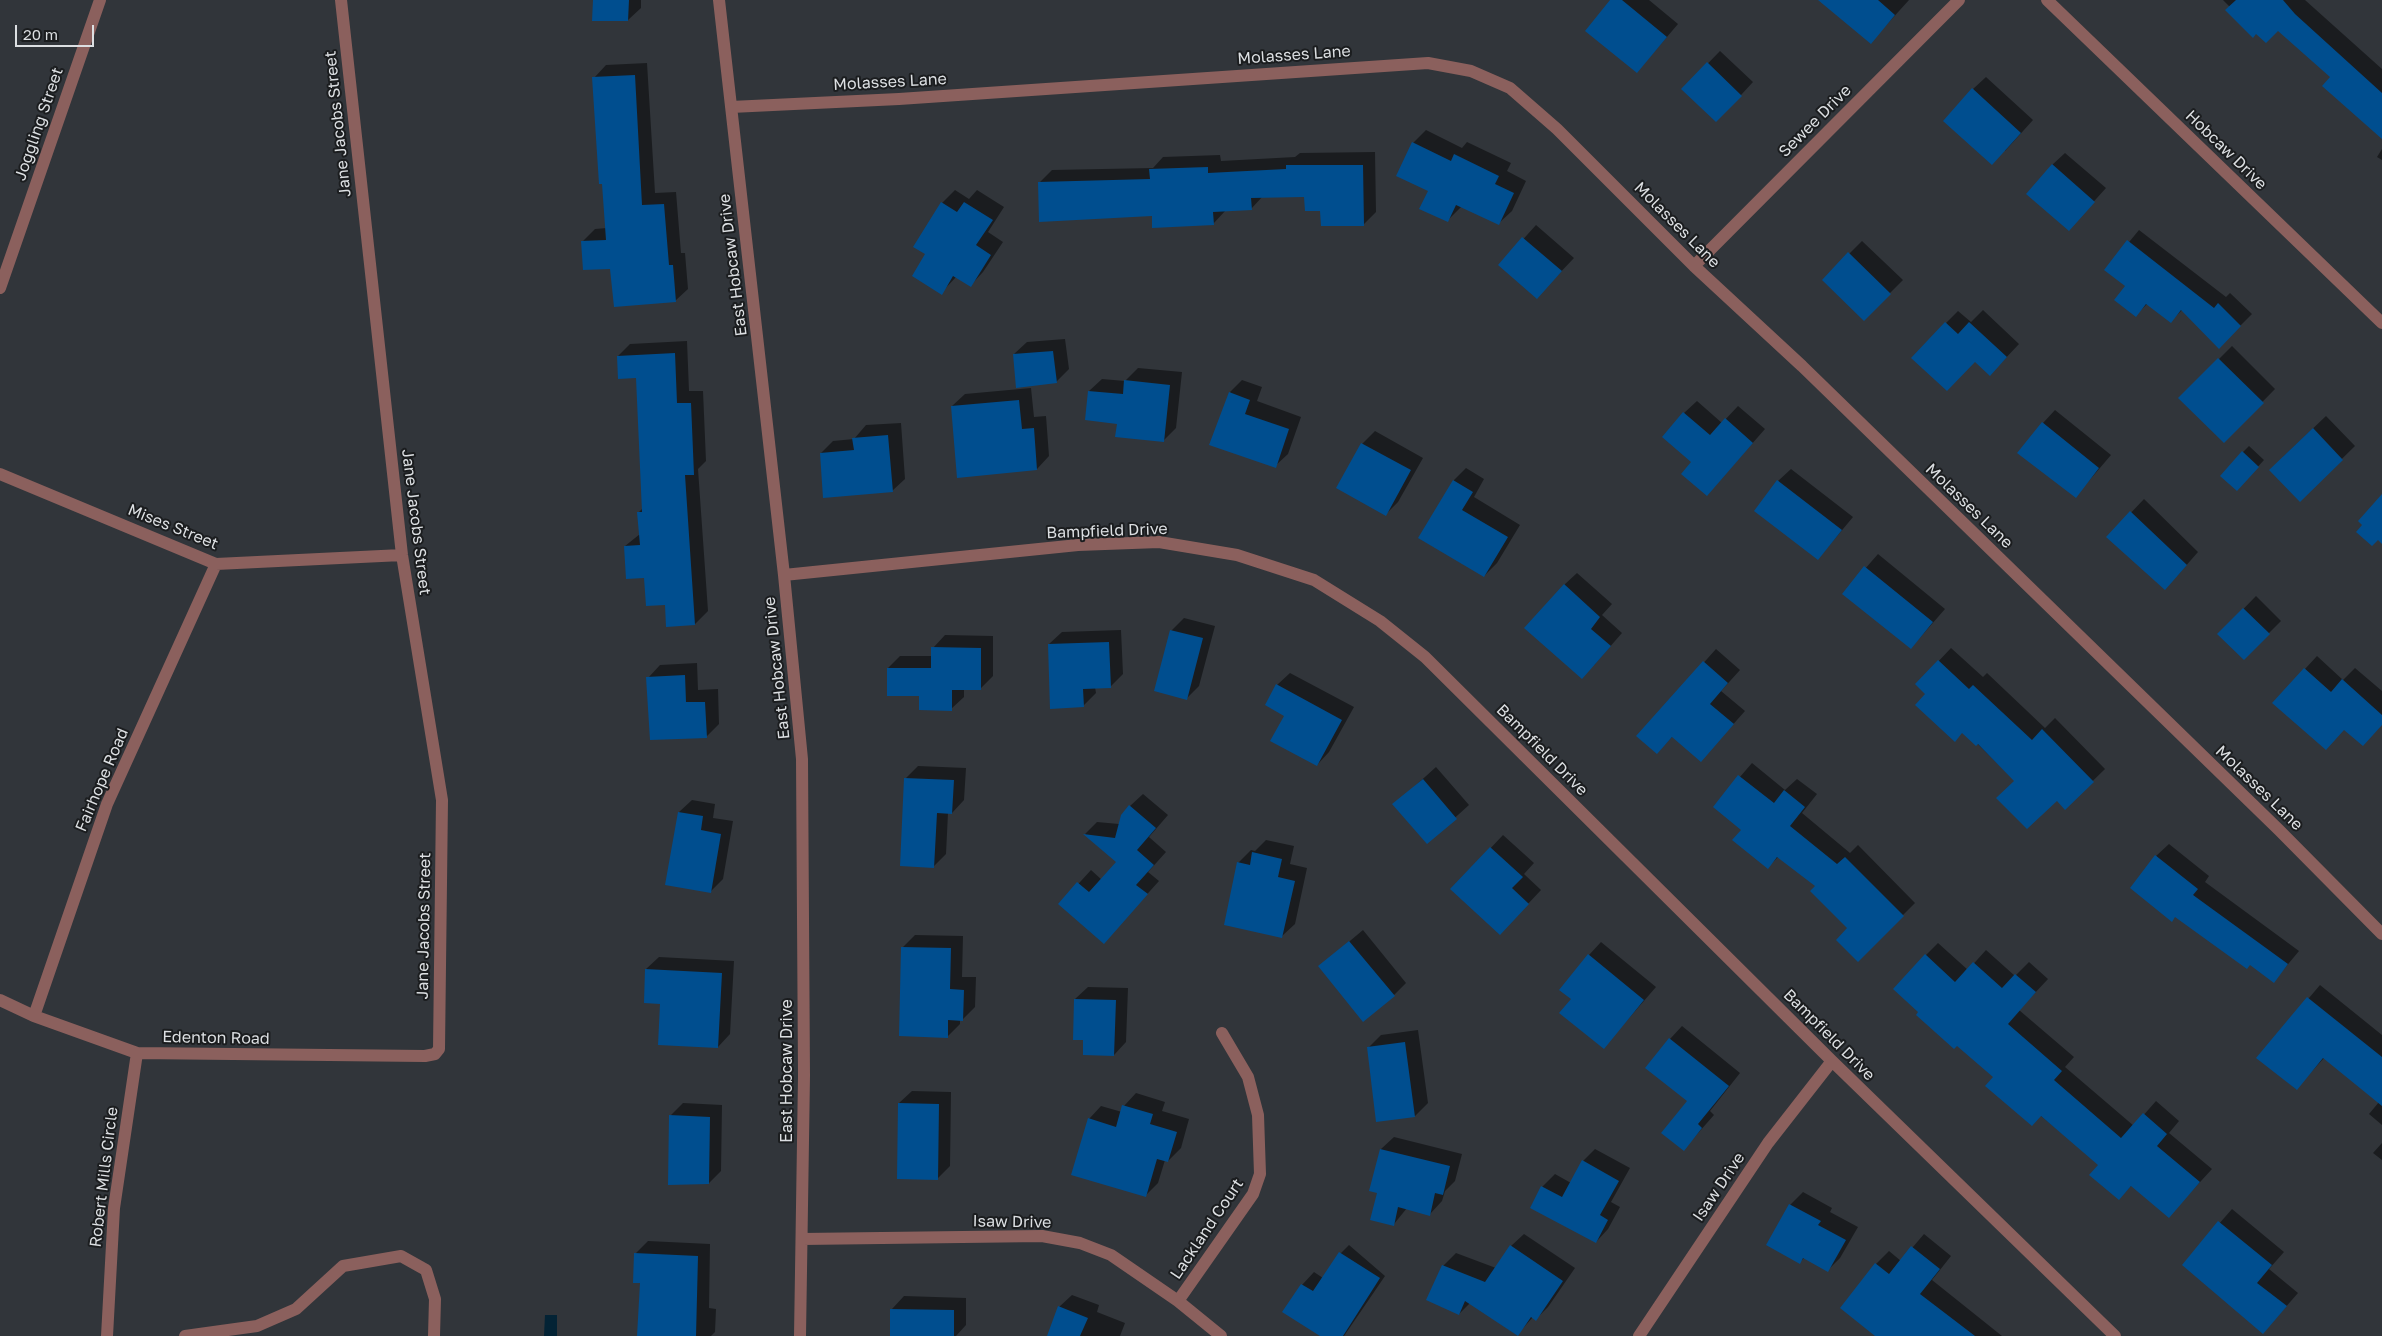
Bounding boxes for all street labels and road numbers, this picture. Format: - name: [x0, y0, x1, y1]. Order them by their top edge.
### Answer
- street label: Molasses Lane: [1237, 41, 1351, 69]
- street label: Jane Jacobs Street: [321, 50, 355, 198]
- street label: Joggling Street: [11, 65, 67, 183]
- street label: Molasses Lane: [833, 69, 947, 95]
- street label: Sewee Drive: [1775, 81, 1855, 161]
- street label: Hobcaw Drive: [2181, 106, 2271, 194]
- street label: Molasses Lane: [1630, 178, 1724, 272]
- street label: East Hobcaw Drive: [715, 193, 751, 337]
- street label: Jane Jacobs Street: [398, 448, 434, 596]
- street label: Molasses Lane: [1921, 460, 2017, 552]
- street label: Mises Street: [125, 500, 221, 554]
- street label: Bampfield Drive: [1046, 519, 1168, 543]
- street label: East Hobcaw Drive: [760, 596, 794, 740]
- street label: Bampfield Drive: [1492, 700, 1592, 800]
- street label: Fairhope Road: [72, 725, 132, 835]
- street label: Molasses Lane: [2211, 742, 2307, 834]
- street label: Jane Jacobs Street: [413, 852, 435, 1000]
- street label: Bampfield Drive: [1779, 985, 1879, 1085]
- street label: East Hobcaw Drive: [777, 999, 797, 1143]
- street label: Edenton Road: [162, 1027, 270, 1049]
- street label: Robert Mills Circle: [86, 1106, 122, 1248]
- street label: Isaw Drive: [1689, 1149, 1749, 1225]
- street label: Lackland Court: [1166, 1175, 1248, 1283]
- street label: Isaw Drive: [972, 1212, 1052, 1232]

